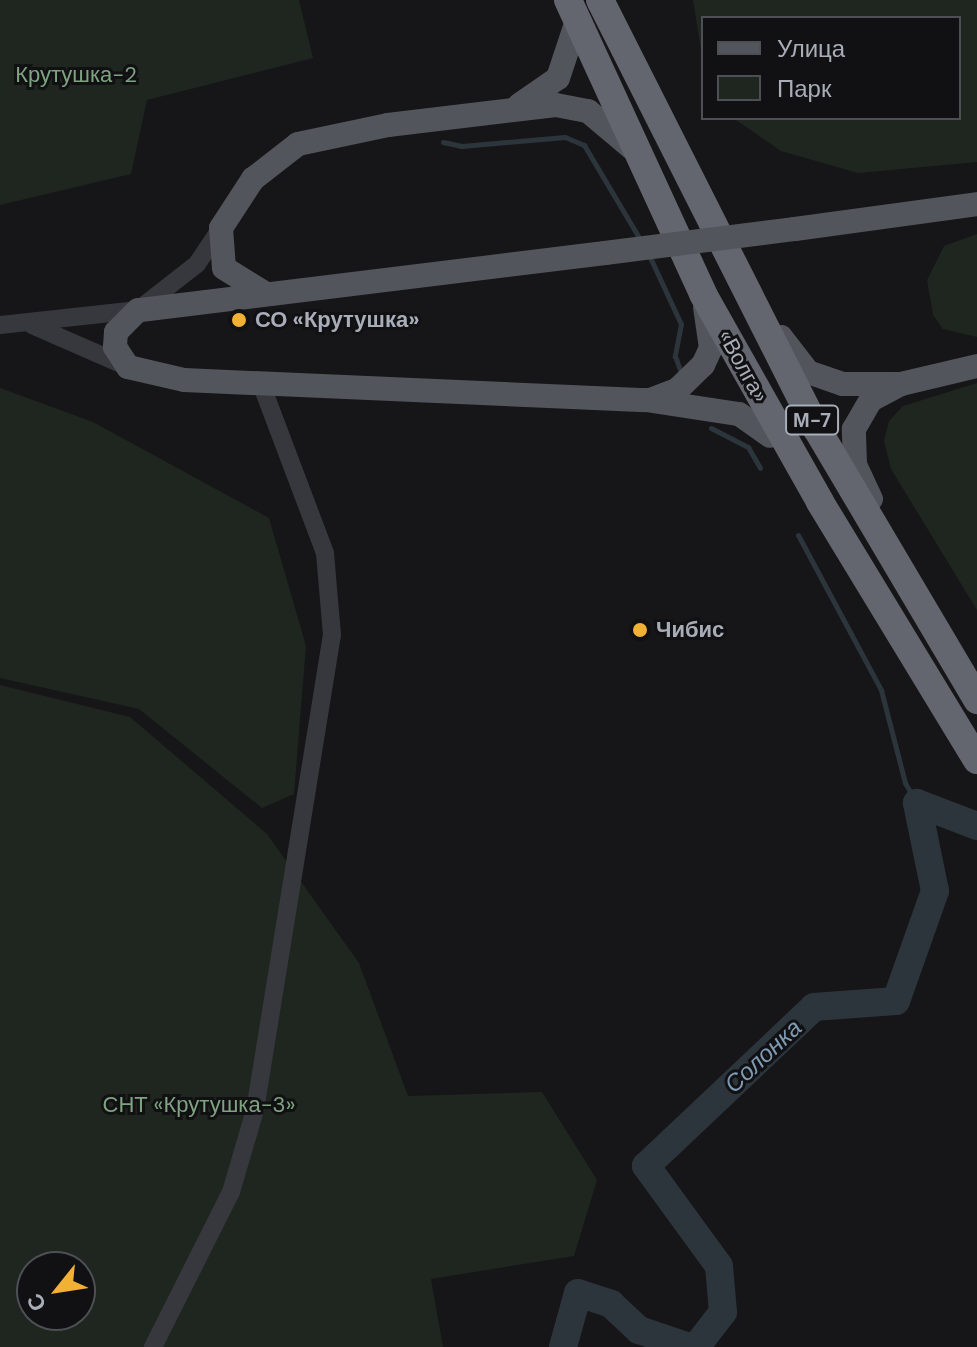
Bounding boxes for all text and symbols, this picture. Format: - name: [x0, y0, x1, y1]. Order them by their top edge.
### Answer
- legend: [701, 16, 961, 120]
- text: Улица: [777, 33, 845, 64]
- park label: Крутушка-2: [15, 62, 137, 88]
- text: Парк: [777, 73, 831, 104]
- place label: СО «Крутушка»: [255, 307, 419, 333]
- marker: СО «Крутушка»: [230, 311, 248, 329]
- street label: «Волга»: [712, 325, 774, 407]
- road number: М-7: [784, 404, 840, 436]
- place label: Чибис: [656, 617, 724, 643]
- marker: Чибис: [631, 621, 649, 639]
- water label: Солонка: [718, 1013, 808, 1099]
- park label: СНТ «Крутушка-3»: [103, 1092, 295, 1118]
- north arrow: [16, 1251, 96, 1331]
- text: С: [20, 1288, 53, 1316]

